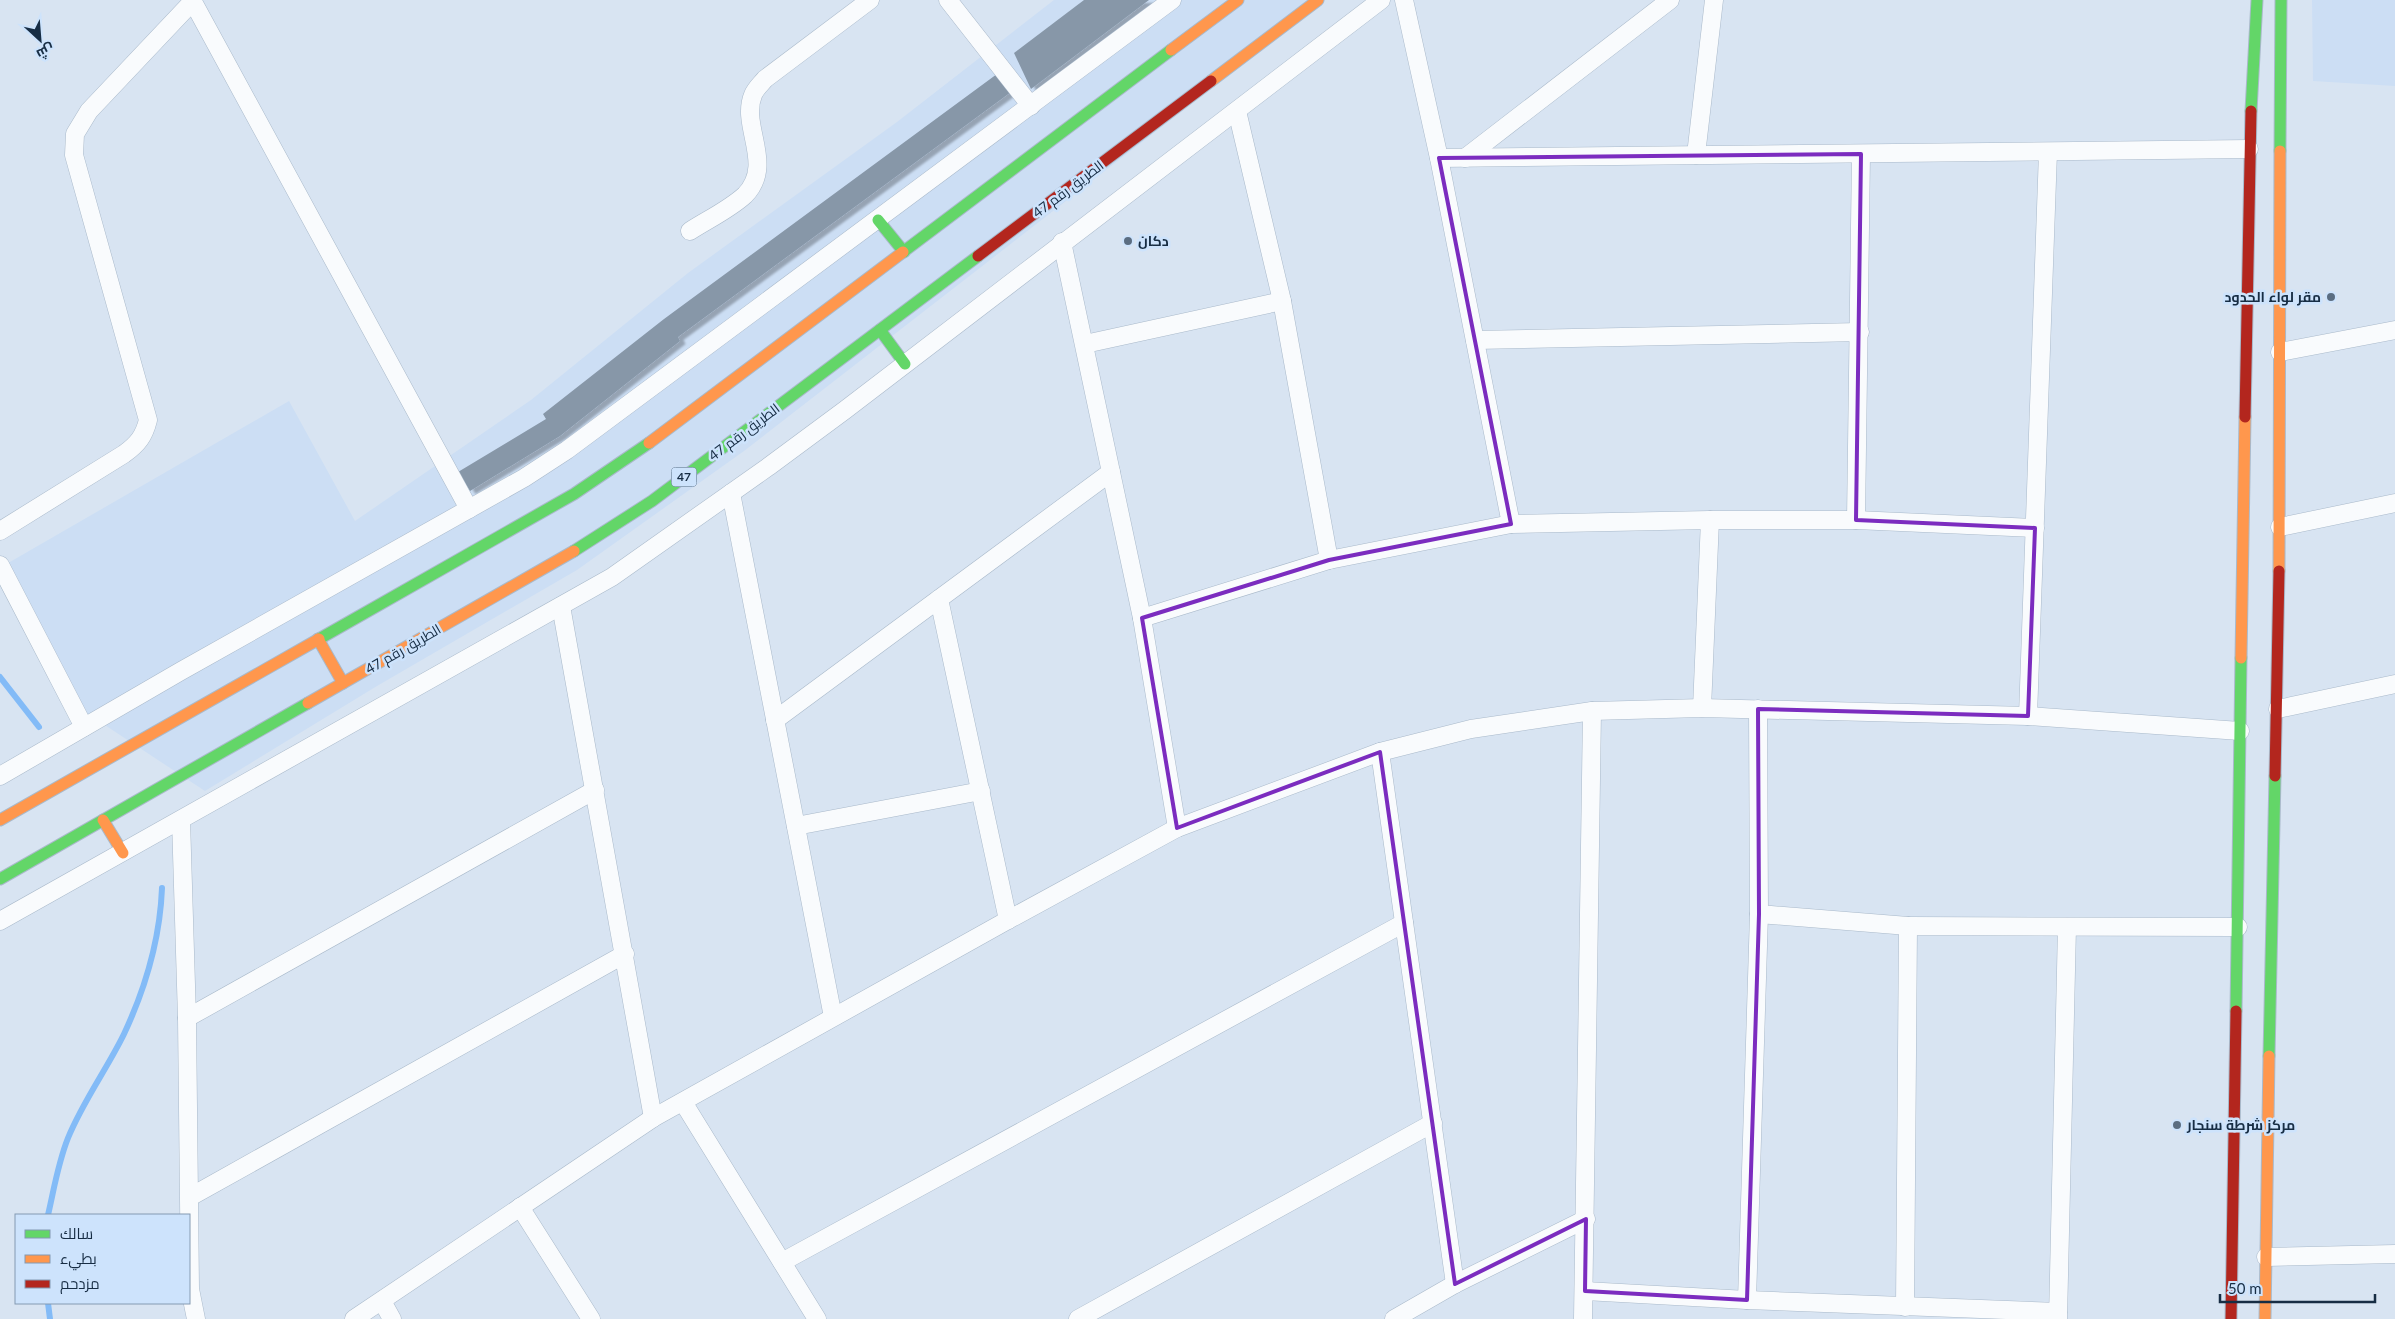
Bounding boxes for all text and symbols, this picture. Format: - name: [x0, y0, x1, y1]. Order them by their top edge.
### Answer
- north arrow: [15, 15, 65, 65]
- text: ش: [34, 40, 58, 64]
- street label: الطريق رقم 47: [1029, 156, 1108, 222]
- place label: دكان: [1138, 232, 1169, 249]
- marker: دكان: [1122, 235, 1134, 247]
- place label: مقر لواء الحدود: [2225, 288, 2321, 306]
- marker: مقر لواء الحدود: [2325, 291, 2337, 303]
- street label: الطريق رقم 47: [705, 399, 784, 465]
- road number: 47: [672, 468, 696, 487]
- street label: الطريق رقم 47: [362, 620, 445, 679]
- place label: مركز شرطة سنجار: [2186, 1116, 2295, 1134]
- marker: مركز شرطة سنجار: [2171, 1119, 2183, 1131]
- legend: [15, 1214, 190, 1304]
- text: سالك: [60, 1224, 93, 1242]
- text: بطيء: [60, 1249, 97, 1271]
- scale bar: [2220, 1272, 2375, 1304]
- text: مزدحم: [60, 1274, 100, 1294]
- text: 50 m: [2228, 1279, 2262, 1297]

